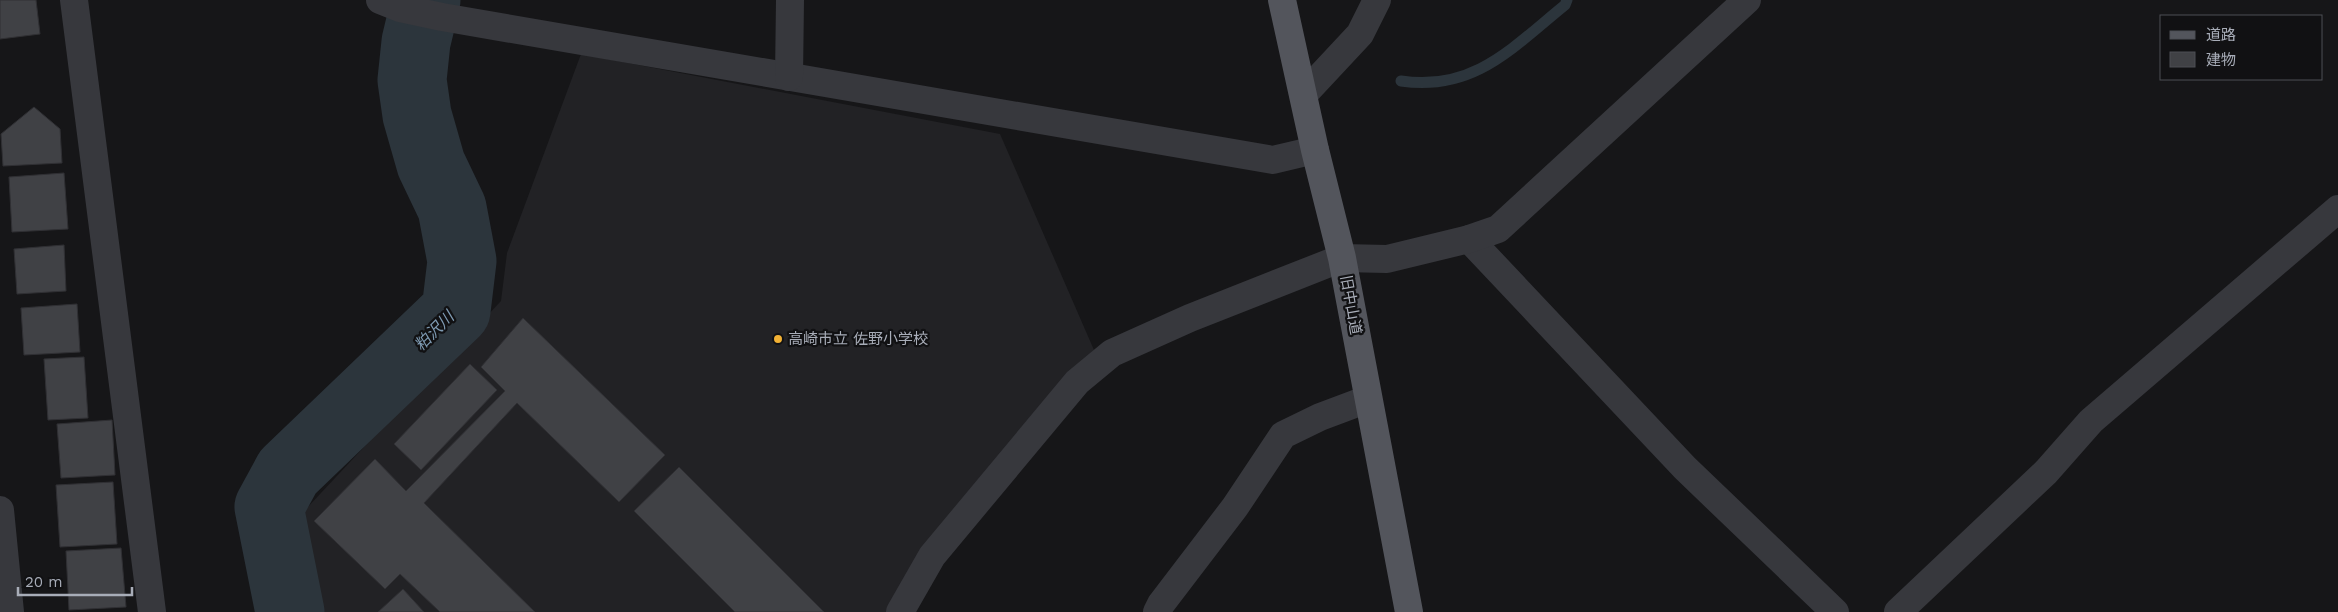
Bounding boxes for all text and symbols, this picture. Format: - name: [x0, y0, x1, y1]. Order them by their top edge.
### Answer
- legend: [2160, 15, 2323, 80]
- text: 道路: [2206, 26, 2236, 44]
- text: 建物: [2206, 51, 2236, 69]
- street label: 旧中山道: [1337, 274, 1365, 336]
- water label: 粕沢川: [410, 306, 459, 355]
- place label: 高崎市立 佐野小学校: [788, 330, 928, 348]
- marker: 高崎市立 佐野小学校: [772, 333, 784, 345]
- scale bar: [18, 564, 131, 596]
- text: 20 m: [25, 573, 63, 591]

